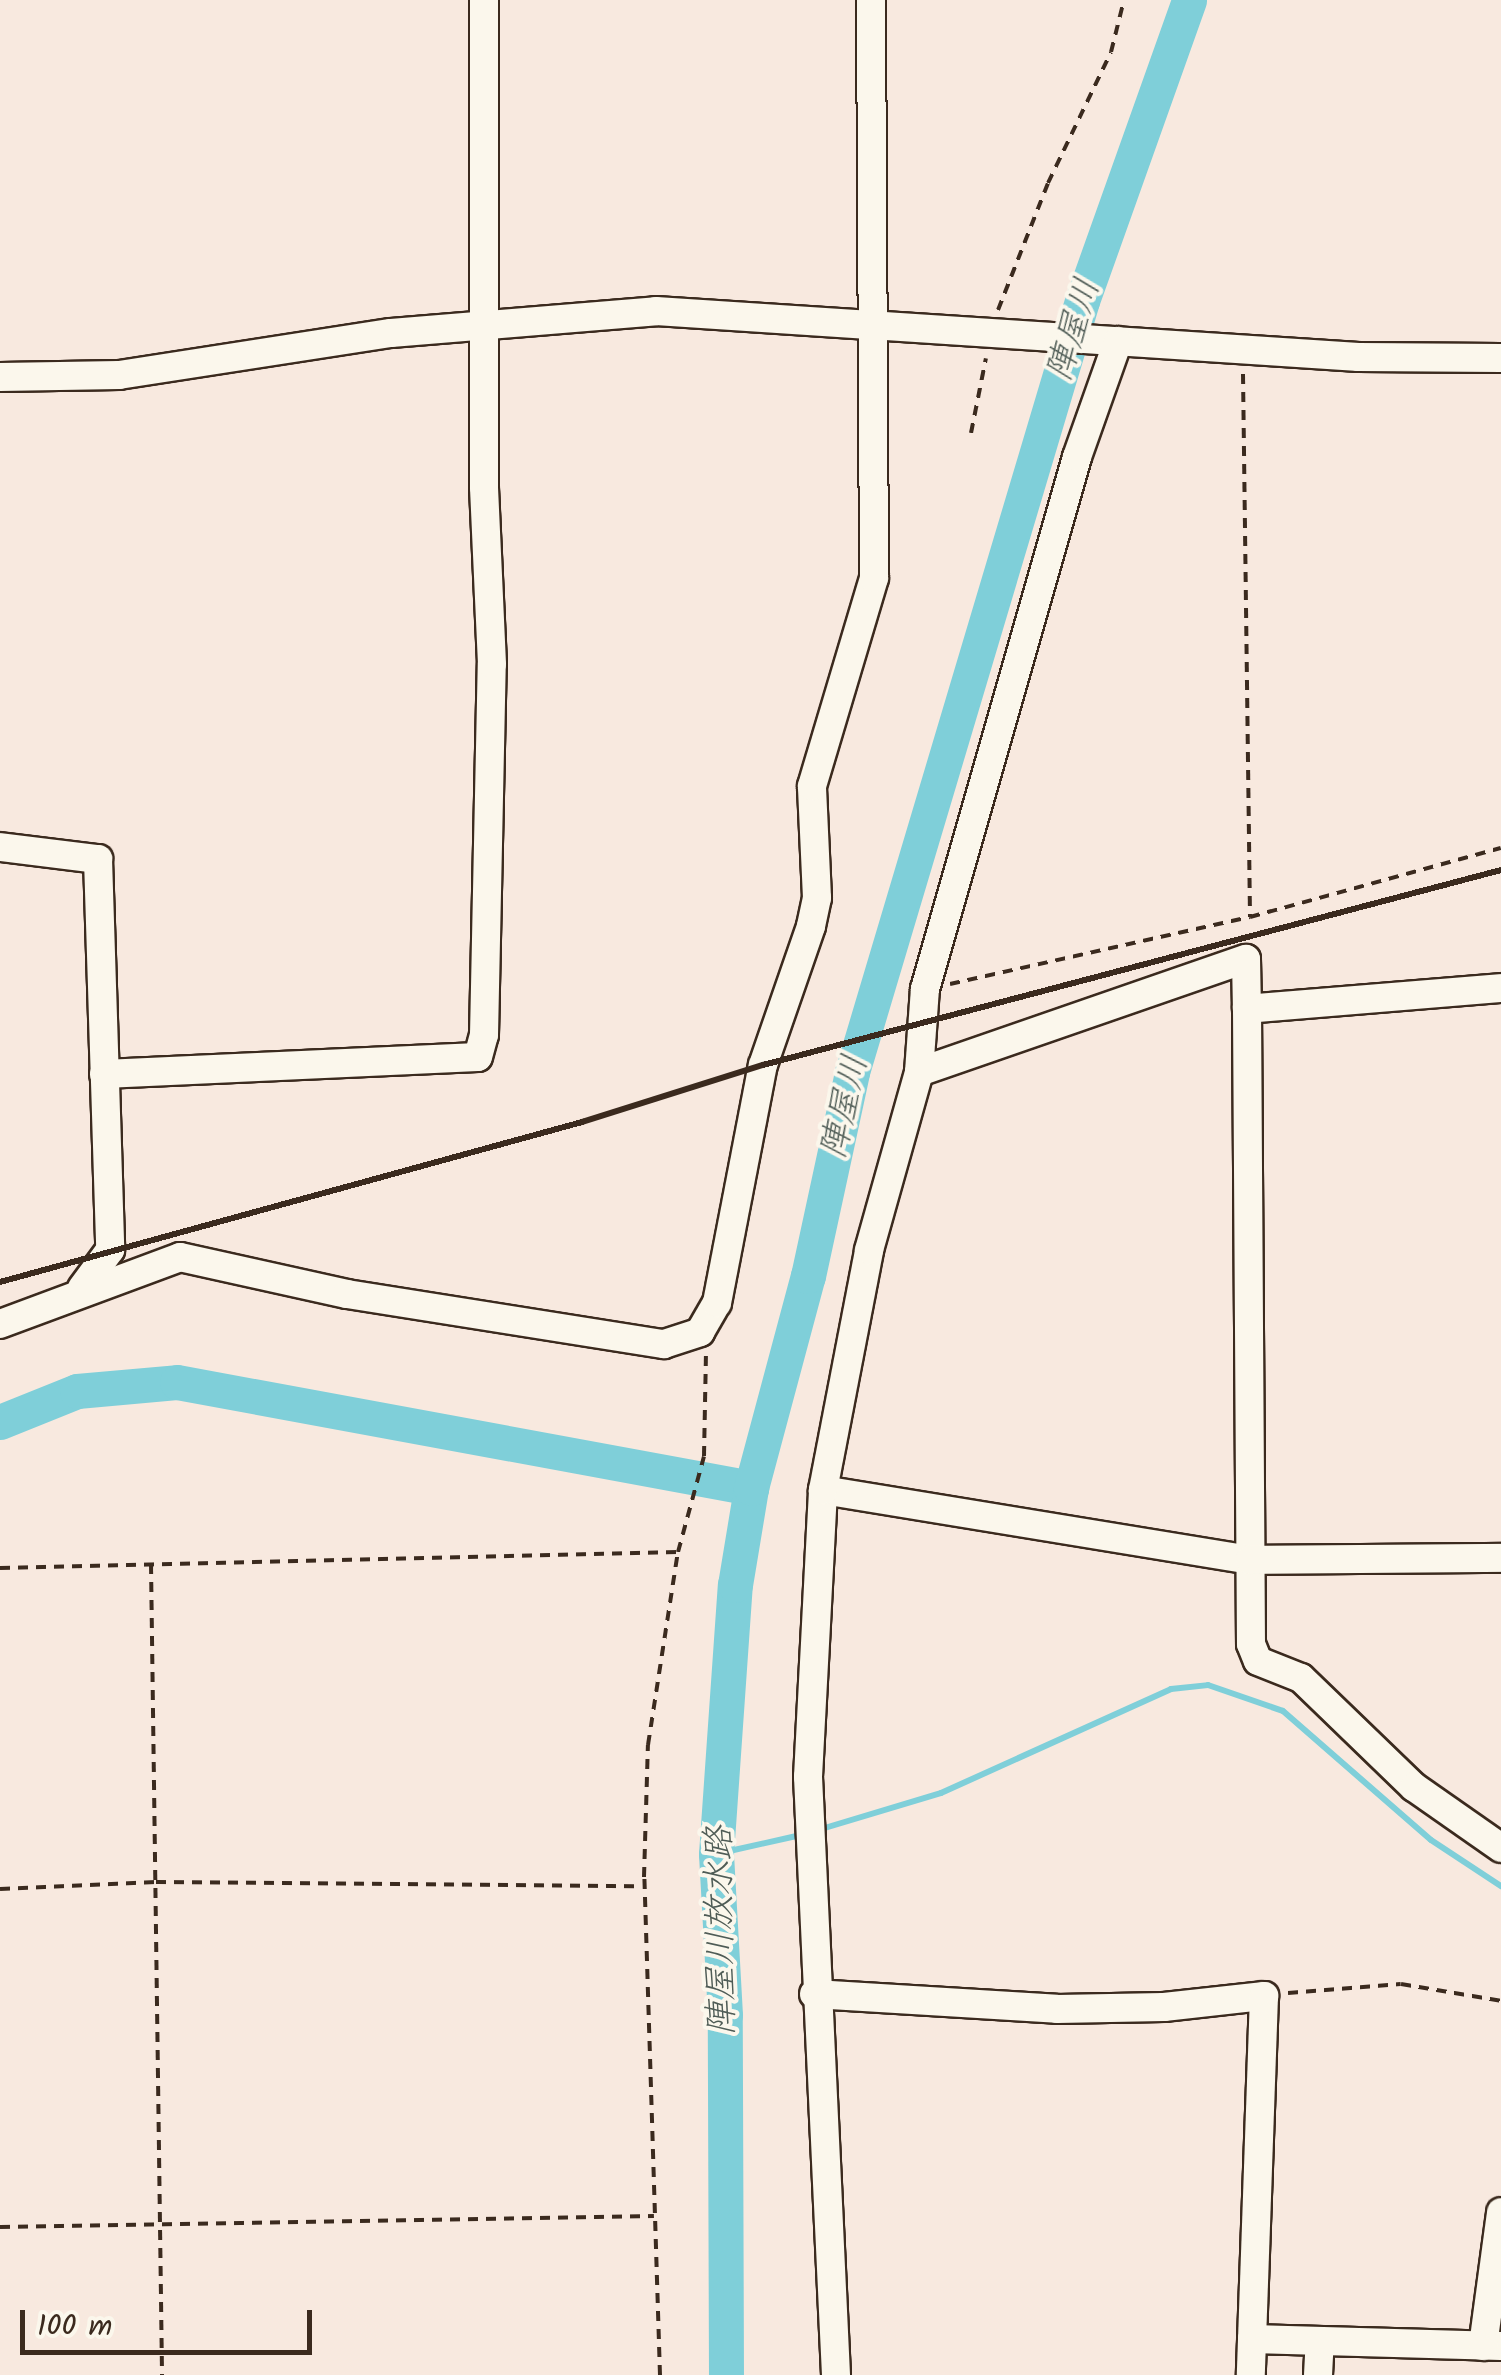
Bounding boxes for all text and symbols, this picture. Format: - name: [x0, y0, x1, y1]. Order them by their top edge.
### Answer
- water label: 陣屋川: [1040, 274, 1110, 386]
- water label: 陣屋川: [814, 1051, 878, 1163]
- water label: 陣屋川放水路: [699, 1826, 745, 2036]
- scale bar: [25, 2290, 318, 2352]
- text: 100 m: [37, 2303, 112, 2351]

